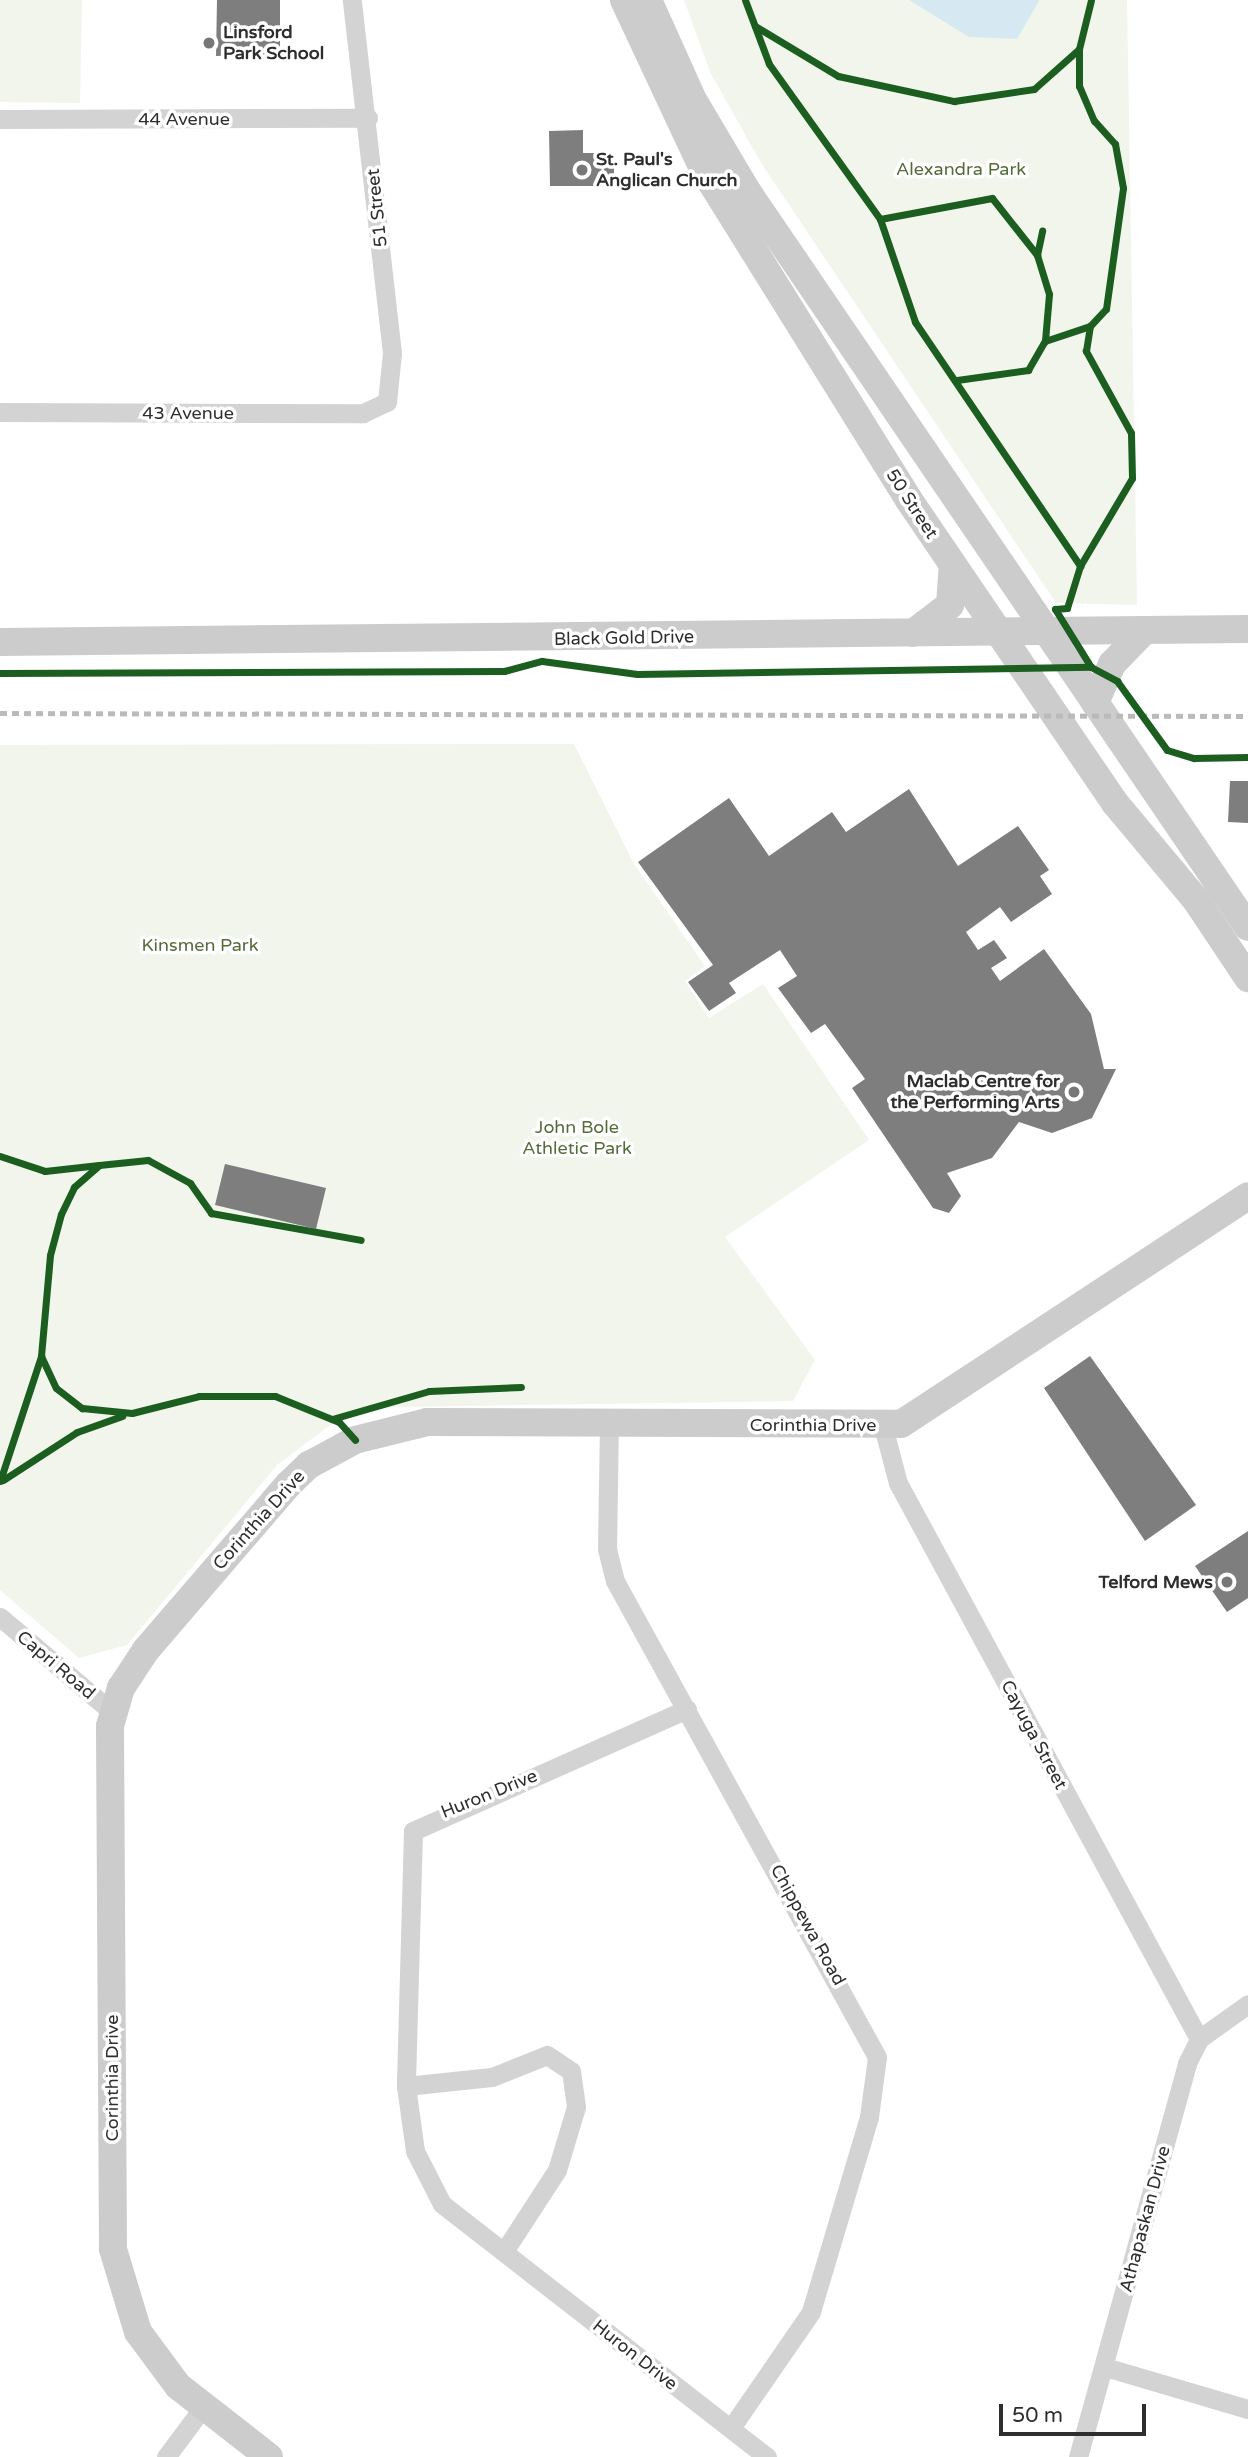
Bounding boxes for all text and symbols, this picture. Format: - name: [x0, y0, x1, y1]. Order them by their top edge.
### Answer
- place label: Linsford Park School: [223, 22, 324, 64]
- marker: Linsford Park School: [201, 35, 217, 51]
- street label: 44 Avenue: [138, 108, 230, 130]
- place label: St. Paul's Anglican Church: [596, 149, 737, 192]
- park label: Alexandra Park: [896, 158, 1026, 180]
- marker: St. Paul's Anglican Church: [574, 162, 590, 178]
- street label: 51 Street: [362, 168, 392, 248]
- street label: 43 Avenue: [142, 402, 234, 424]
- street label: 50 Street: [882, 465, 942, 543]
- street label: Black Gold Drive: [554, 626, 694, 650]
- park label: Kinsmen Park: [142, 934, 258, 956]
- place label: Maclab Centre for the Performing Arts: [890, 1071, 1060, 1114]
- marker: Maclab Centre for the Performing Arts: [1066, 1084, 1082, 1100]
- park label: John Bole Athletic Park: [522, 1117, 632, 1160]
- street label: Corinthia Drive: [750, 1414, 876, 1436]
- street label: Corinthia Drive: [209, 1466, 309, 1574]
- place label: Telford Mews: [1098, 1571, 1213, 1593]
- marker: Telford Mews: [1219, 1574, 1235, 1590]
- street label: Capri Road: [13, 1626, 99, 1704]
- street label: Cayuga Street: [996, 1677, 1072, 1793]
- street label: Huron Drive: [438, 1765, 540, 1823]
- street label: Chippewa Road: [766, 1861, 850, 1989]
- street label: Corinthia Drive: [101, 2015, 123, 2141]
- street label: Athapaskan Drive: [1115, 2143, 1175, 2295]
- street label: Huron Drive: [588, 2315, 682, 2395]
- scale bar: [1003, 2390, 1150, 2434]
- text: 50 m: [1012, 2403, 1063, 2428]

